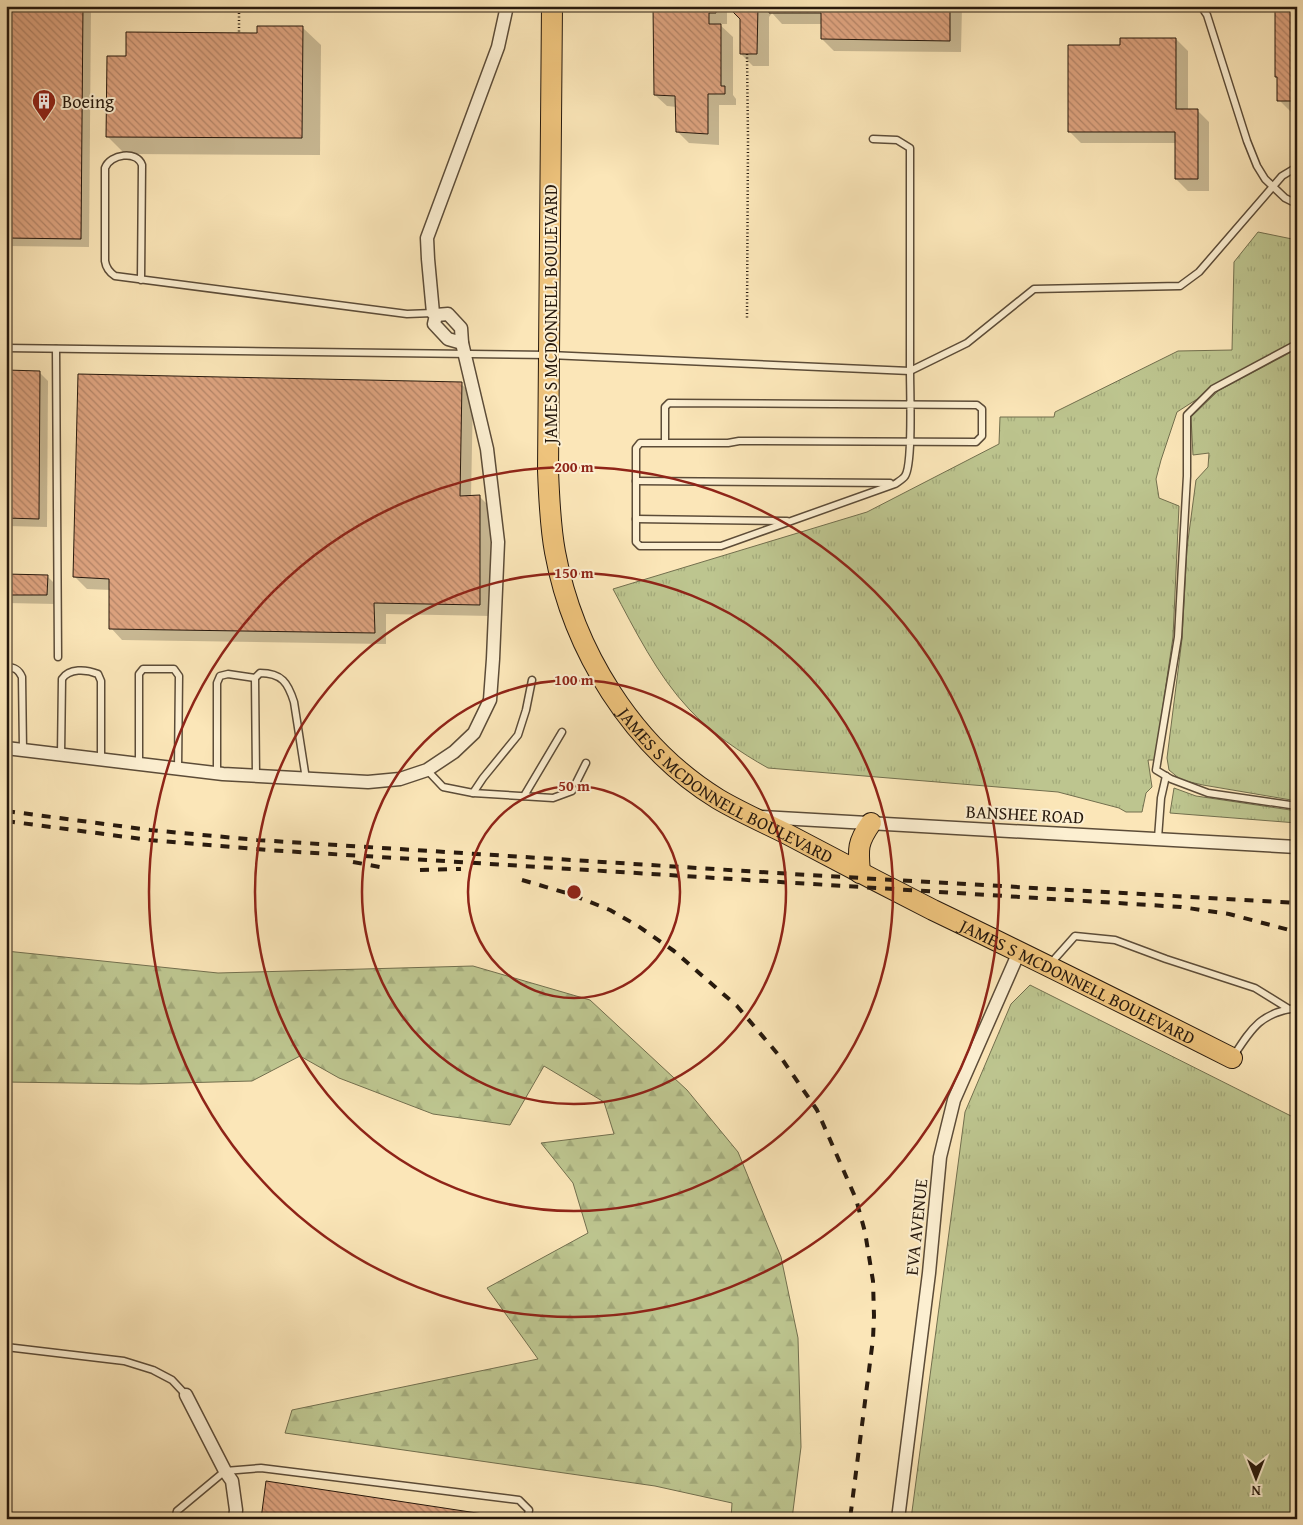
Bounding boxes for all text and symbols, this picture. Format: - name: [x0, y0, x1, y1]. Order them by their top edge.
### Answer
- building icon: Boeing: [31, 88, 57, 122]
- place label: Boeing: [62, 88, 114, 115]
- street label: JAMES S MCDONNELL BOULEVARD: [537, 184, 564, 446]
- text: 200 m: [554, 456, 594, 477]
- text: 150 m: [554, 562, 594, 583]
- text: 100 m: [554, 669, 594, 690]
- street label: JAMES S MCDONNELL BOULEVARD: [611, 700, 838, 870]
- text: 50 m: [558, 775, 590, 796]
- street label: BANSHEE ROAD: [965, 797, 1085, 831]
- centre of rings: [565, 883, 583, 901]
- street label: JAMES S MCDONNELL BOULEVARD: [954, 911, 1200, 1051]
- street label: EVA AVENUE: [897, 1177, 935, 1277]
- north arrow: [1230, 1452, 1280, 1502]
- text: N: [1251, 1481, 1261, 1501]

